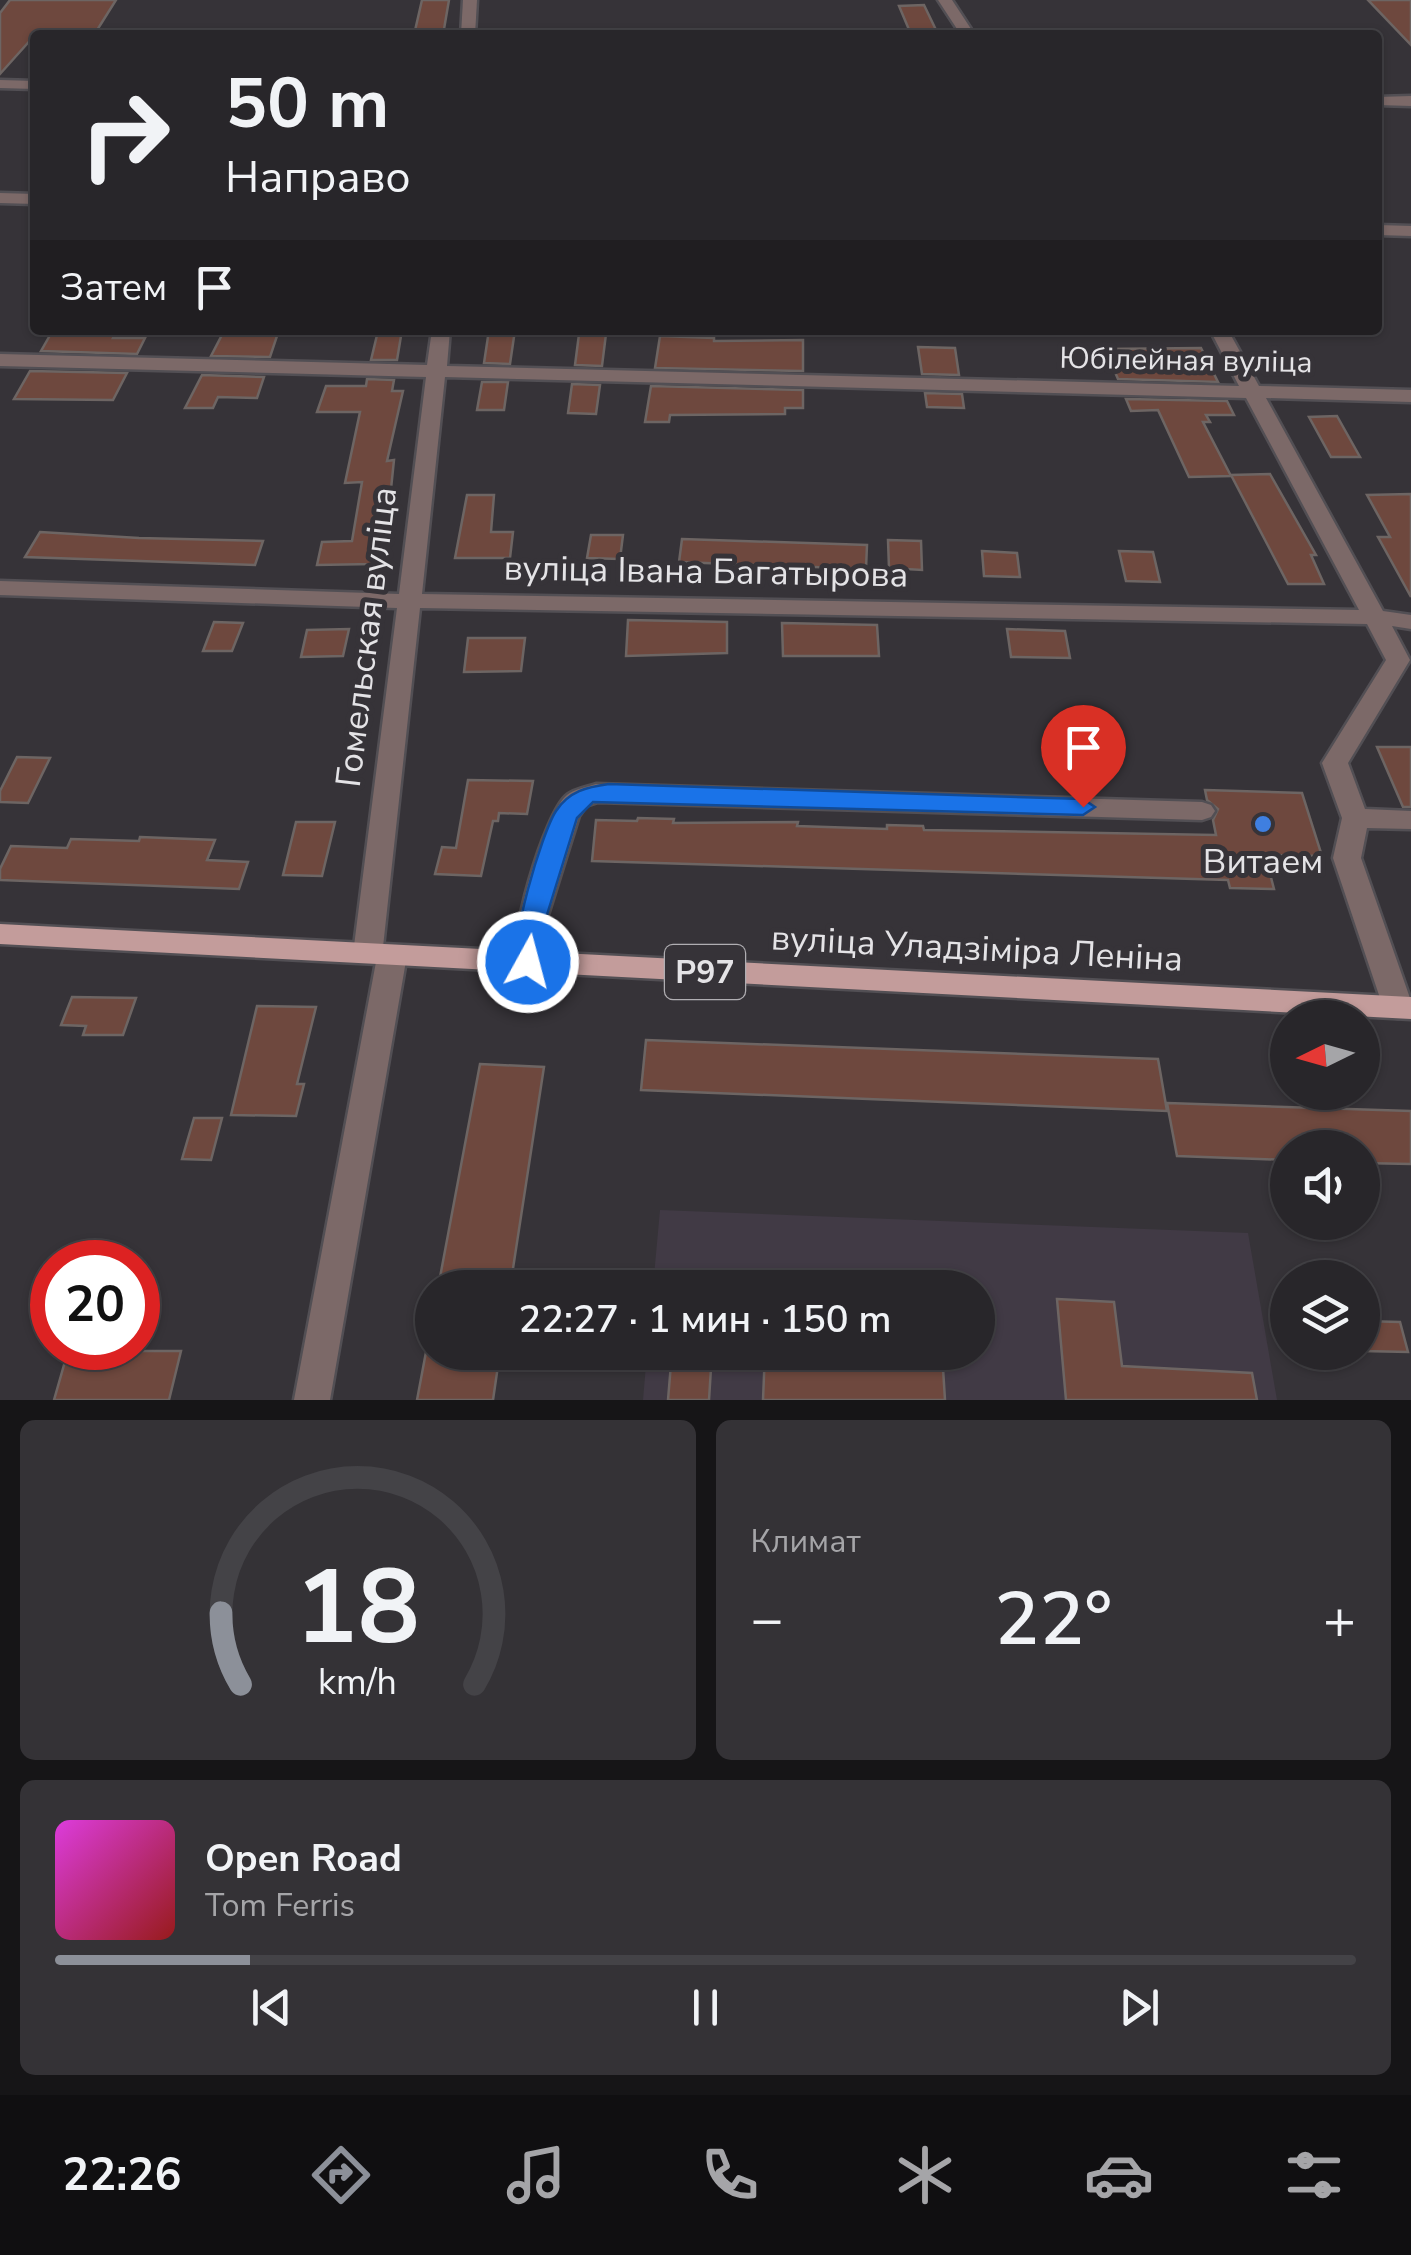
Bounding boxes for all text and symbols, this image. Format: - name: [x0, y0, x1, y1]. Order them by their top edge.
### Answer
- text: 50 m: [225, 56, 389, 152]
- icon: right: [60, 70, 190, 200]
- text: Направо: [225, 147, 411, 208]
- icon: arrive: [187, 260, 242, 315]
- text: Затем: [60, 262, 167, 313]
- street label: Юбілейная вуліца: [1059, 338, 1313, 383]
- street label: Гомельская вуліца: [325, 484, 408, 790]
- street label: вуліца Івана Багатырова: [503, 544, 909, 599]
- pin: [1041, 705, 1126, 808]
- icon: arrive: [1056, 720, 1111, 775]
- marker: Витаем: [1252, 813, 1274, 835]
- place label: Витаем: [1203, 838, 1323, 885]
- position arrow: [476, 910, 580, 1014]
- street label: вуліца Уладзіміра Леніна: [770, 914, 1184, 983]
- road number: Р97: [665, 945, 745, 999]
- north arrow: [1270, 1000, 1380, 1110]
- map controls: [1270, 1000, 1380, 1370]
- button: sound: [1270, 1130, 1380, 1240]
- speed limit sign: 20: [30, 1240, 160, 1370]
- button: layers: [1270, 1260, 1380, 1370]
- text: 22:27 · 1 мин · 150 m: [519, 1294, 891, 1345]
- text: Климат: [751, 1520, 861, 1563]
- text: 18: [295, 1537, 420, 1679]
- text: 22°: [994, 1568, 1112, 1670]
- text: −: [751, 1582, 784, 1657]
- text: +: [1323, 1582, 1356, 1657]
- text: km/h: [318, 1658, 397, 1707]
- text: Open Road: [205, 1833, 402, 1884]
- text: Tom Ferris: [205, 1884, 355, 1927]
- icon: previous: [244, 1980, 299, 2035]
- icon: pause: [678, 1980, 733, 2035]
- icon: next: [1112, 1980, 1167, 2035]
- icon: directions: [306, 2140, 376, 2210]
- icon: music: [501, 2140, 571, 2210]
- icon: phone: [695, 2140, 765, 2210]
- icon: climate: [890, 2140, 960, 2210]
- icon: car: [1084, 2140, 1154, 2210]
- icon: filters: [1279, 2140, 1349, 2210]
- text: 22:26: [62, 2145, 181, 2206]

